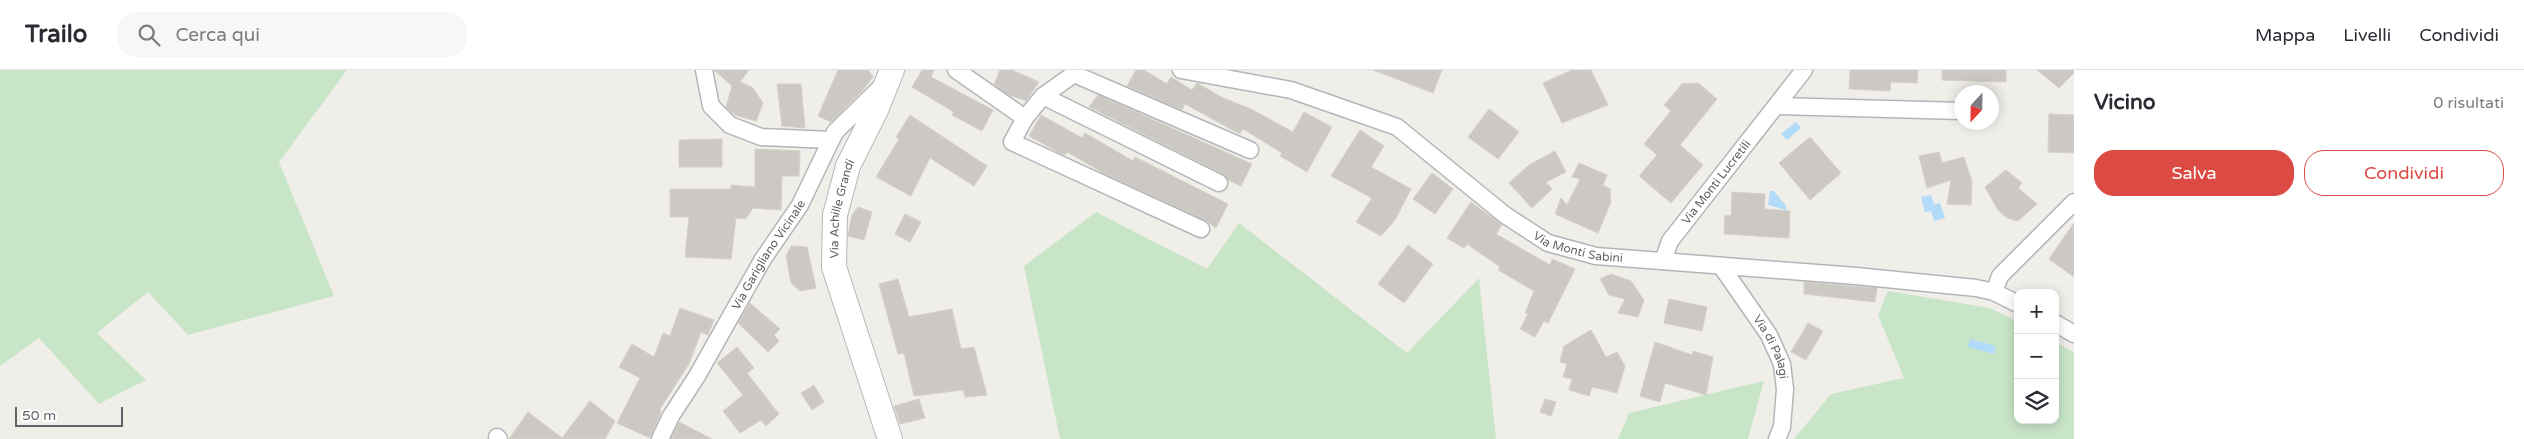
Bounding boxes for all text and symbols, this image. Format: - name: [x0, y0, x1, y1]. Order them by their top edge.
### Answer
- search box: [117, 12, 467, 57]
- text: Trailo: [25, 20, 87, 49]
- icon: search: [135, 21, 163, 49]
- text: Cerca qui: [175, 24, 260, 46]
- text: Mappa: [2255, 24, 2315, 46]
- text: Livelli: [2343, 24, 2391, 46]
- text: Condividi: [2419, 24, 2499, 46]
- north arrow: [1954, 85, 1999, 130]
- text: Vicino: [2094, 90, 2156, 115]
- text: 0 risultati: [2433, 93, 2504, 113]
- street label: Via Monti Lucretili: [1679, 137, 1753, 227]
- button: Salva: [2094, 150, 2294, 196]
- button: Condividi: [2304, 150, 2504, 196]
- street label: Via Achille Grandi: [827, 157, 857, 258]
- street label: Via Garigliano Vicinale: [729, 198, 808, 312]
- street label: Via Monti Sabini: [1531, 228, 1623, 265]
- map controls: [2014, 289, 2059, 424]
- button: +: [2014, 289, 2059, 334]
- street label: Via di Palagi: [1750, 312, 1791, 380]
- button: −: [2014, 334, 2059, 379]
- button: layers: [2014, 379, 2059, 424]
- scale bar: [15, 404, 122, 427]
- text: 50 m: [22, 407, 56, 424]

